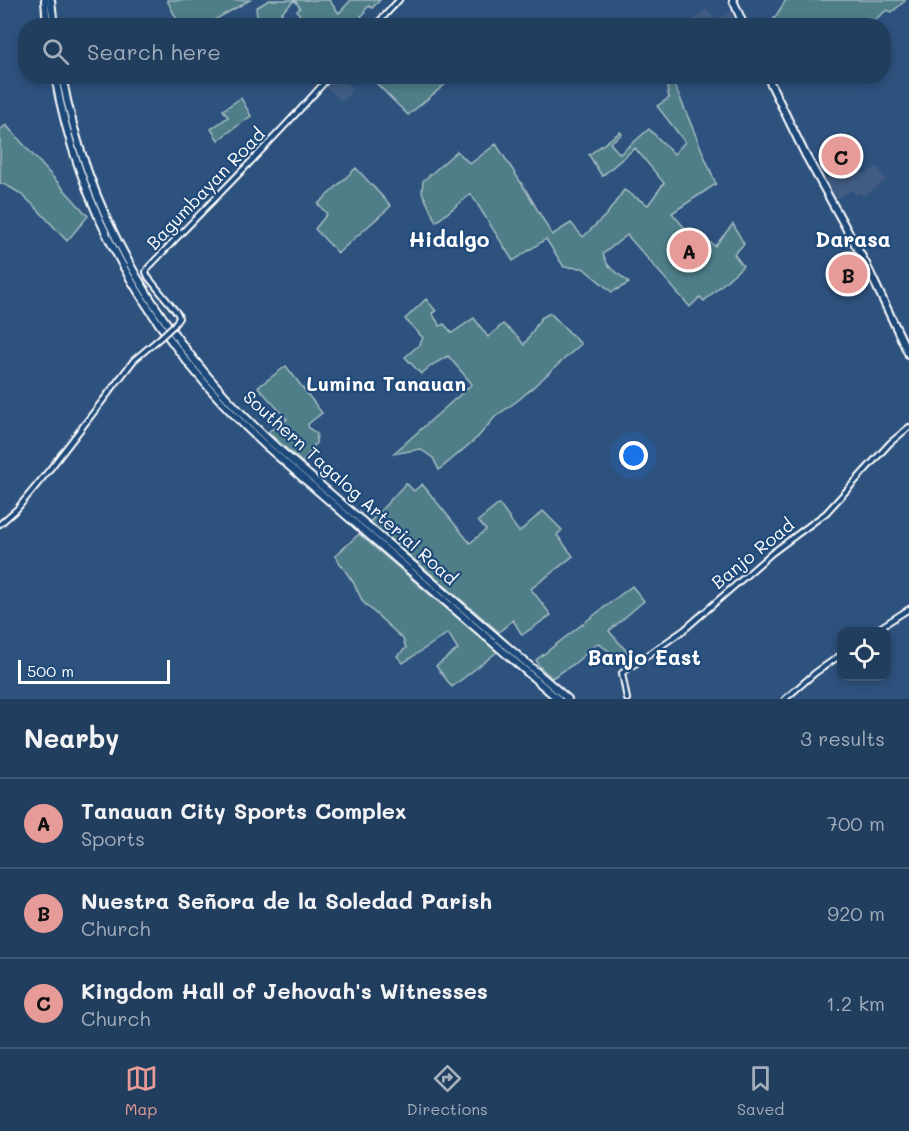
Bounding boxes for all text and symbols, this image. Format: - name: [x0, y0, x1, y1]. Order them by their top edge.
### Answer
- search box: [18, 18, 891, 84]
- icon: search: [39, 35, 72, 68]
- text: Search here: [87, 37, 221, 66]
- street label: Bagumbayan Road: [141, 122, 270, 255]
- pin: C: [822, 134, 860, 178]
- district label: Hidalgo: [408, 225, 490, 252]
- district label: Darasa: [815, 225, 891, 252]
- pin: A: [670, 228, 708, 272]
- pin: B: [828, 252, 868, 296]
- district label: Lumina Tanauan: [306, 370, 466, 396]
- street label: Southern Tagalog Arterial Road: [238, 385, 463, 590]
- your location: [619, 441, 648, 470]
- street label: Banjo Road: [706, 513, 799, 594]
- map controls: [837, 627, 891, 681]
- button: locate: [837, 627, 891, 681]
- district label: Banjo East: [587, 643, 701, 670]
- scale bar: [18, 657, 170, 684]
- text: 500 m: [27, 660, 74, 681]
- text: Nearby: [24, 721, 119, 755]
- text: 3 results: [800, 725, 885, 751]
- text: Tanauan City Sports Complex: [81, 796, 407, 825]
- text: A: [37, 810, 50, 836]
- text: 700 m: [827, 810, 885, 836]
- text: Sports: [81, 825, 145, 851]
- text: Nuestra Señora de la Soledad Parish: [81, 886, 492, 915]
- text: B: [37, 900, 50, 926]
- text: 920 m: [827, 900, 885, 926]
- text: Church: [81, 915, 151, 941]
- text: Kingdom Hall of Jehovah's Witnesses: [81, 976, 488, 1005]
- text: C: [36, 990, 51, 1016]
- text: 1.2 km: [826, 990, 885, 1016]
- text: Church: [81, 1005, 151, 1031]
- tab: Map: [125, 1062, 158, 1119]
- tab: Directions: [407, 1062, 488, 1119]
- tab: Saved: [737, 1062, 784, 1119]

